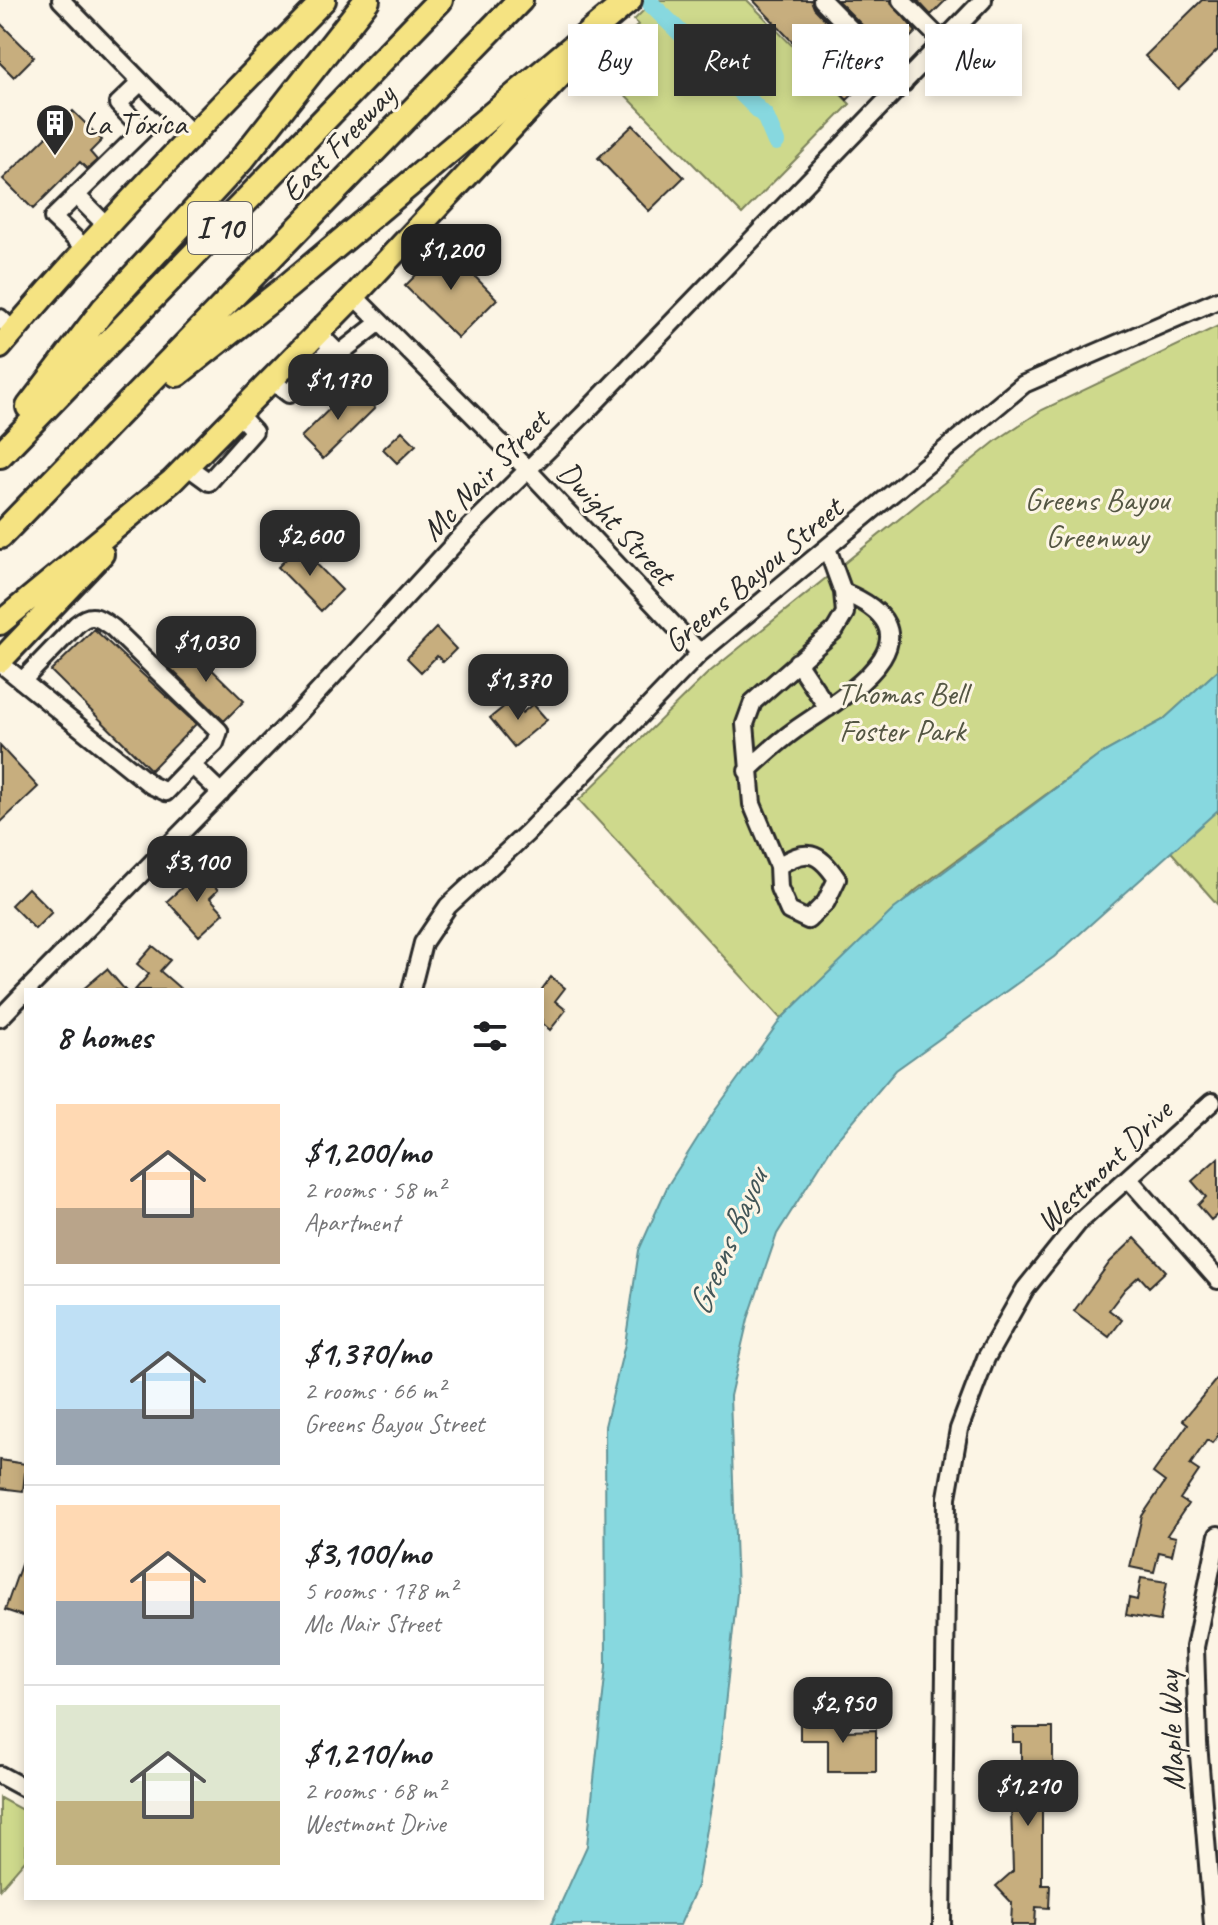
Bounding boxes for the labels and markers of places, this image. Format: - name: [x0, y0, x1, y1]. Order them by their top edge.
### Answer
- building icon: La Tóxíca: [34, 102, 76, 157]
- place label: La Tóxíca: [83, 103, 189, 144]
- pin: $1,200: [386, 224, 516, 292]
- pin: $1,170: [273, 354, 403, 422]
- pin: $2,600: [245, 510, 375, 578]
- pin: $1,030: [141, 616, 271, 684]
- pin: $1,370: [453, 654, 583, 722]
- pin: $3,100: [132, 836, 262, 904]
- pin: $2,950: [778, 1677, 908, 1745]
- pin: $1,210: [963, 1760, 1093, 1828]

